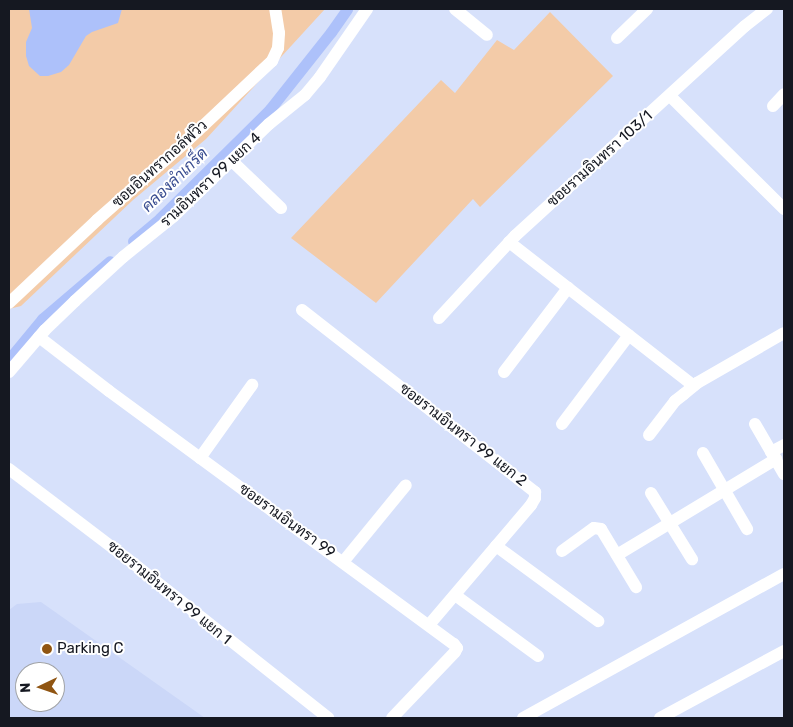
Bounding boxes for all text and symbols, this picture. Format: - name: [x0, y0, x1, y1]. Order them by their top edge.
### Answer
- street label: ซอยรามอินทรา 103/1: [544, 107, 656, 211]
- street label: ซอยอินทรากอล์ฟวิว: [109, 117, 211, 211]
- street label: รามอินทรา 99 แยก 4: [157, 129, 265, 231]
- water label: คลองลำเกร็ด: [138, 144, 212, 216]
- street label: ซอยรามอินทรา 99 แยก 2: [396, 380, 530, 490]
- street label: ซอยรามอินทรา 99: [235, 480, 339, 562]
- street label: ซอยรามอินทรา 99 แยก 1: [103, 537, 235, 649]
- place label: Parking C: [57, 640, 124, 658]
- marker: Parking C: [41, 643, 53, 655]
- north arrow: [15, 662, 65, 712]
- text: N: [17, 682, 34, 693]

